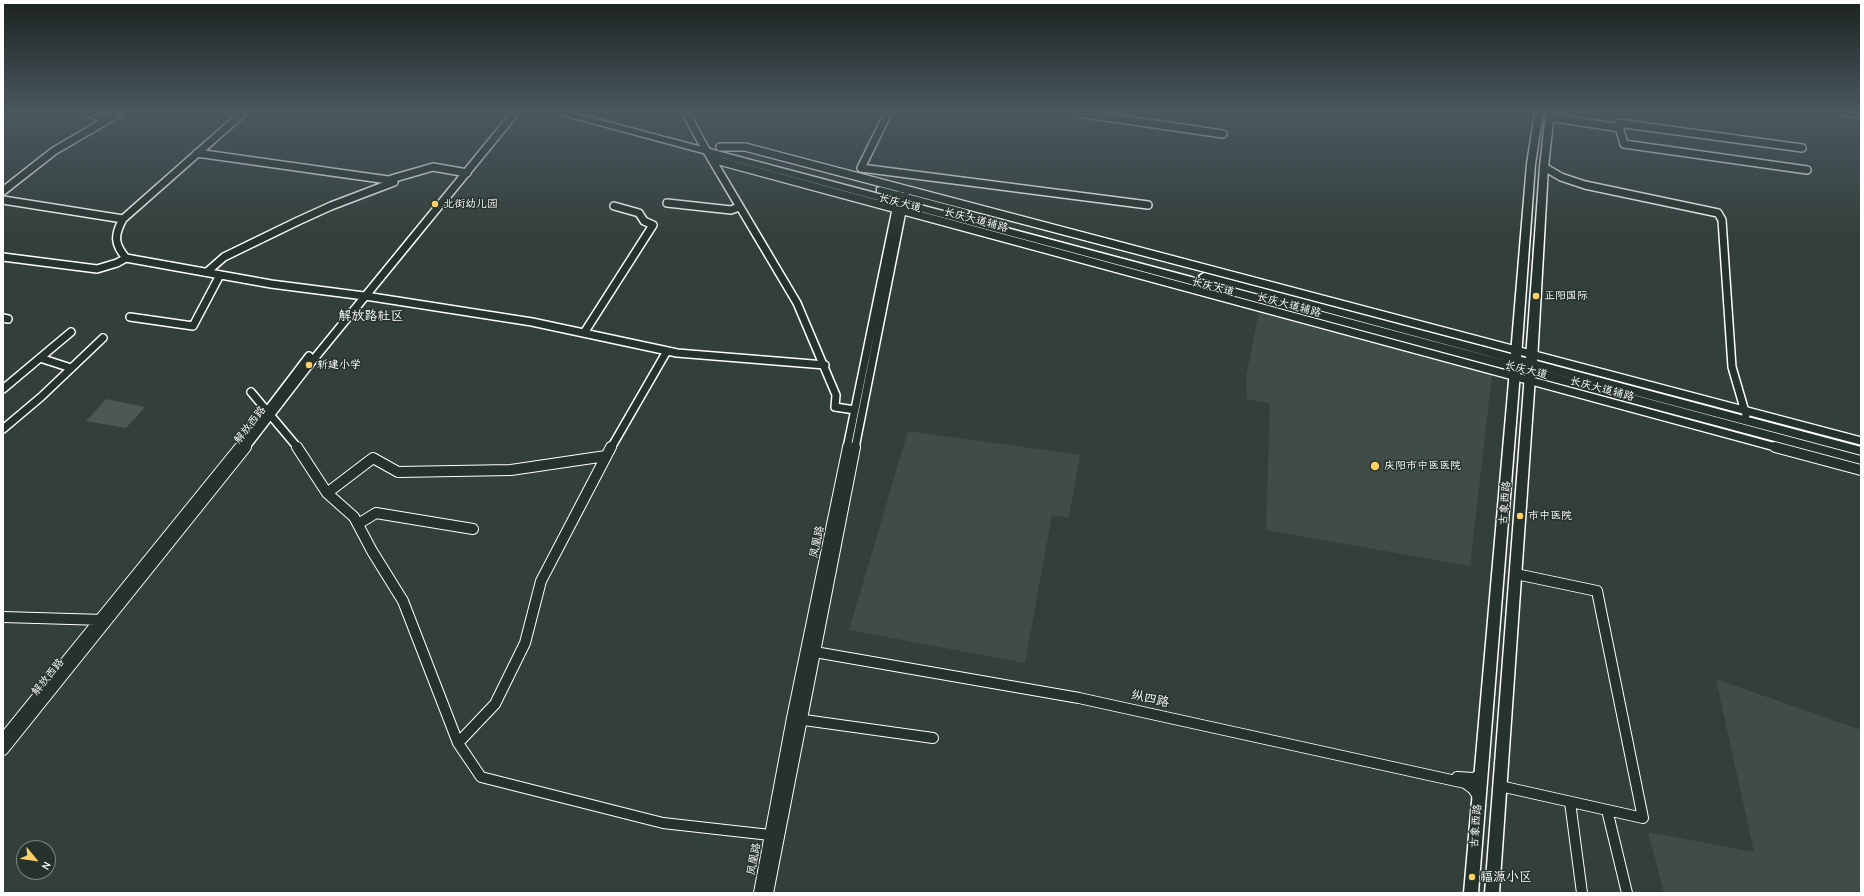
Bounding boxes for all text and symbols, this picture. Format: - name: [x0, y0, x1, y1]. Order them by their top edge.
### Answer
- street label: 长庆大道: [877, 191, 923, 215]
- place label: 北街幼儿园: [443, 197, 498, 211]
- marker: 北街幼儿园: [430, 199, 440, 209]
- street label: 长庆大道辅路: [942, 205, 1010, 235]
- street label: 长庆大道: [1190, 275, 1236, 299]
- place label: 正阳国际: [1544, 289, 1588, 303]
- street label: 长庆大道辅路: [1255, 290, 1323, 320]
- marker: 正阳国际: [1531, 291, 1541, 301]
- district label: 解放路社区: [339, 308, 403, 324]
- place label: 新建小学: [317, 358, 361, 372]
- street label: 长庆大道: [1503, 358, 1549, 382]
- marker: 新建小学: [304, 360, 314, 370]
- street label: 长庆大道辅路: [1568, 374, 1636, 404]
- street label: 解放西路: [231, 404, 269, 446]
- place label: 庆阳市中医医院: [1384, 459, 1461, 473]
- marker: 庆阳市中医医院: [1369, 460, 1381, 472]
- street label: 古象西路: [1497, 481, 1513, 525]
- place label: 市中医院: [1528, 509, 1572, 523]
- marker: 市中医院: [1515, 511, 1525, 521]
- street label: 凤凰路: [807, 524, 827, 560]
- street label: 解放西路: [29, 656, 67, 698]
- street label: 纵四路: [1129, 687, 1171, 711]
- street label: 古象西路: [1468, 804, 1484, 848]
- north arrow: [16, 840, 56, 880]
- street label: 凤凰路: [744, 842, 764, 876]
- text: N: [39, 859, 53, 872]
- place label: 福源小区: [1480, 869, 1532, 885]
- marker: 福源小区: [1467, 872, 1477, 882]

